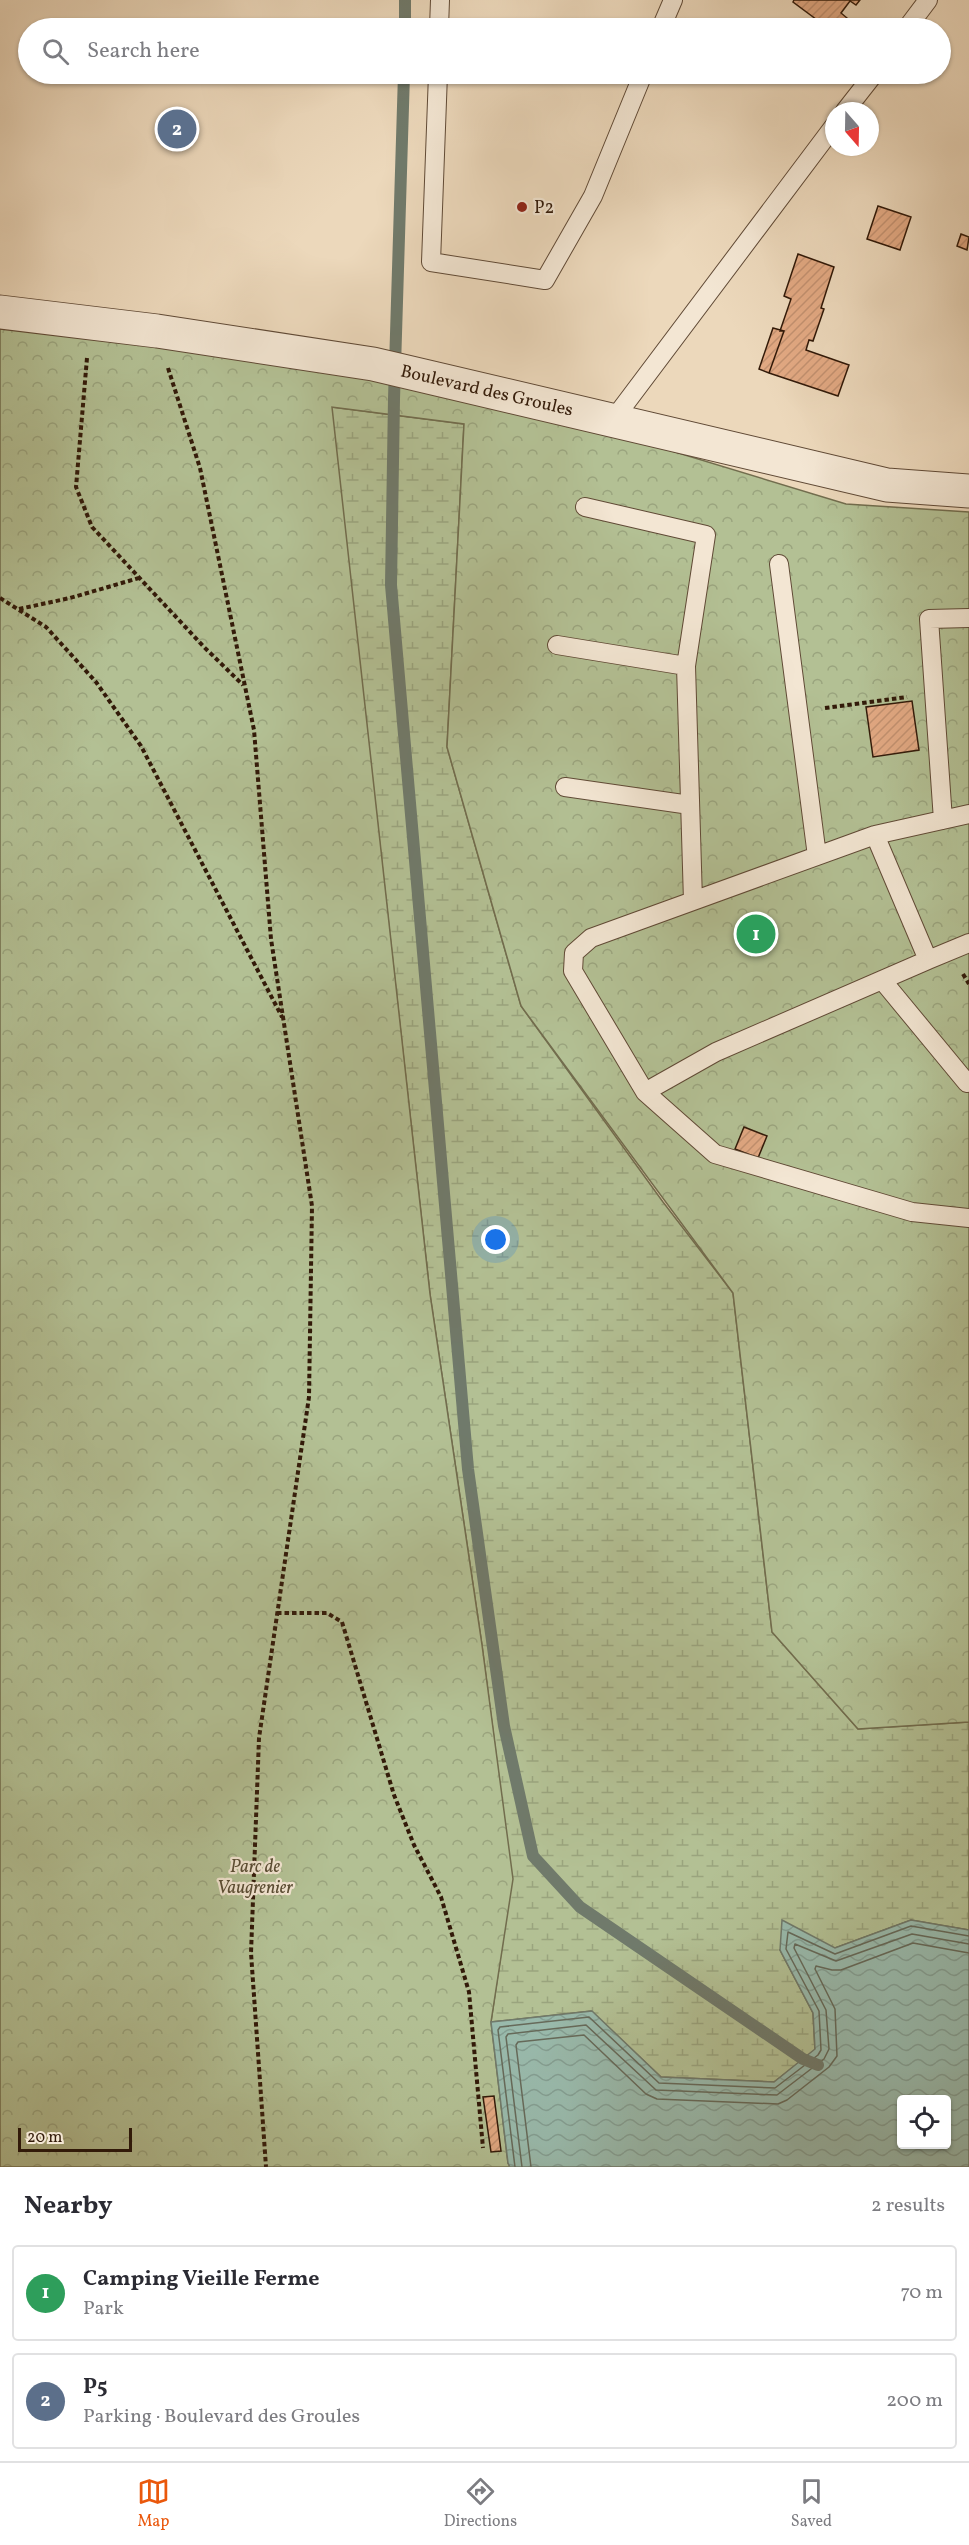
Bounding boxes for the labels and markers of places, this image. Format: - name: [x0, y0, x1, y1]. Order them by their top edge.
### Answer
- pin: 2: [158, 106, 196, 152]
- place label: P2: [534, 196, 554, 221]
- marker: P2: [515, 200, 529, 214]
- pin: 1: [736, 912, 776, 956]

